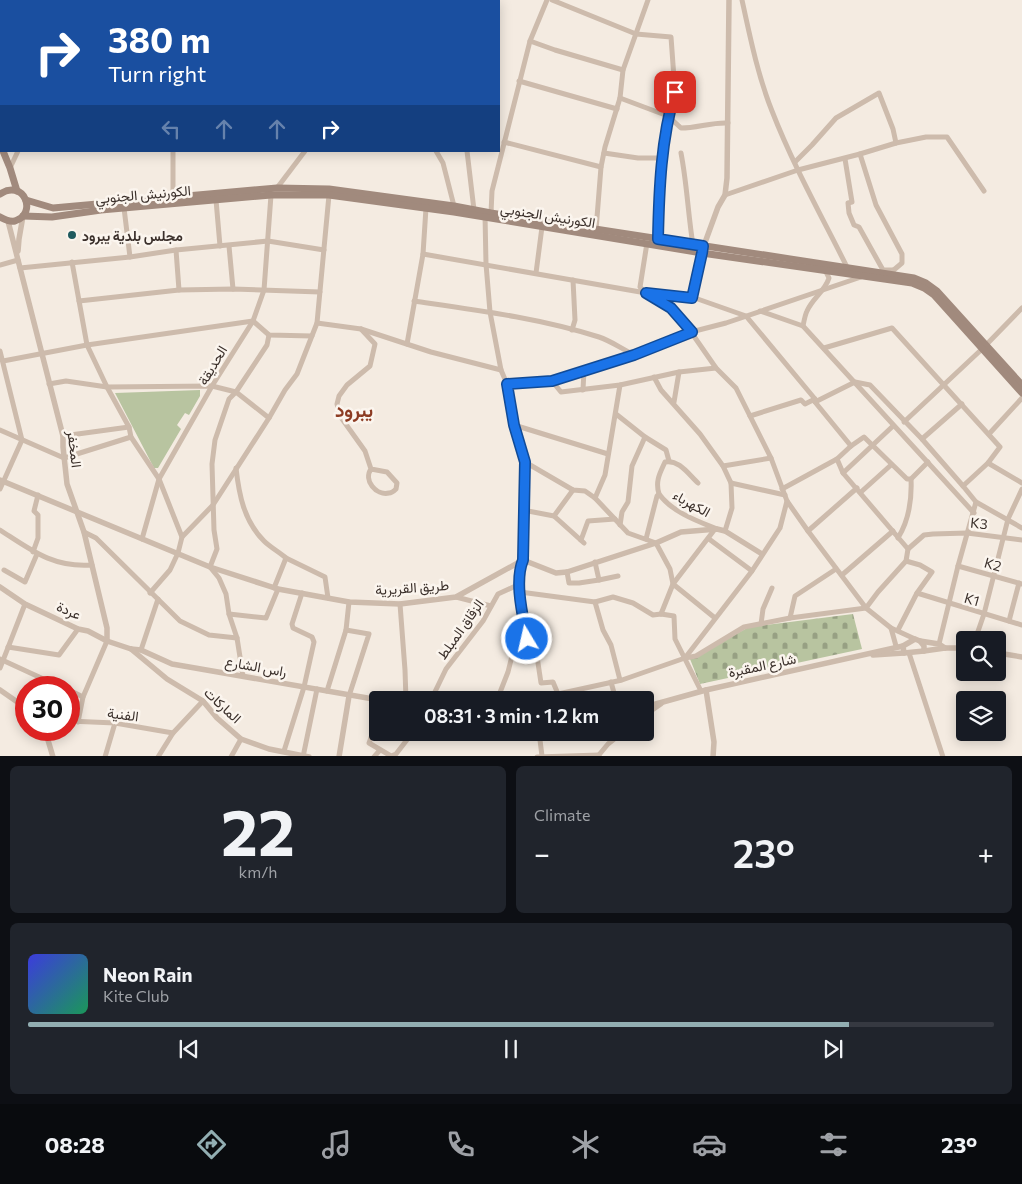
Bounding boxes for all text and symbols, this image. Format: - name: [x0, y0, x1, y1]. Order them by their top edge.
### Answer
- text: 380 m: [108, 17, 211, 60]
- icon: right: [25, 20, 90, 85]
- text: Turn right: [108, 60, 206, 87]
- pin: [654, 71, 696, 113]
- icon: arrive: [661, 78, 689, 106]
- icon: left: [157, 115, 185, 143]
- icon: ahead: [210, 115, 238, 143]
- icon: ahead: [263, 115, 291, 143]
- icon: right: [316, 115, 344, 143]
- street label: الكورنيش الجنوبي: [95, 181, 192, 211]
- street label: الكورنيش الجنوبي: [499, 199, 597, 235]
- place label: مجلس بلدية يبرود: [82, 227, 183, 245]
- marker: مجلس بلدية يبرود: [66, 229, 78, 241]
- street label: الحديقة: [194, 342, 230, 388]
- district label: يبرود: [335, 398, 373, 423]
- street label: المخفر: [63, 428, 86, 469]
- street label: الكهرباء: [670, 486, 714, 521]
- street label: K3: [969, 514, 989, 532]
- street label: K2: [982, 553, 1004, 575]
- street label: طريق القريرية: [375, 576, 450, 599]
- street label: K1: [962, 589, 982, 609]
- street label: الزقاق المبلط: [433, 596, 488, 663]
- street label: عردة: [54, 597, 84, 624]
- position arrow: [500, 612, 552, 664]
- map controls: [956, 631, 1006, 741]
- button: search: [956, 631, 1006, 681]
- street label: شارع المقبرة: [727, 650, 798, 683]
- street label: راس الشارع: [223, 652, 288, 683]
- speed limit sign: 30: [15, 676, 80, 741]
- street label: الماركات: [200, 684, 245, 727]
- button: layers: [956, 691, 1006, 741]
- street label: الفنية: [106, 704, 140, 724]
- text: 08:31 · 3 min · 1.2 km: [424, 704, 599, 727]
- text: 22: [221, 790, 295, 869]
- text: Climate: [534, 805, 590, 824]
- text: 23°: [733, 829, 795, 876]
- text: −: [534, 836, 550, 870]
- text: +: [978, 836, 994, 870]
- text: km/h: [239, 862, 277, 881]
- text: Neon Rain: [103, 963, 193, 986]
- text: Kite Club: [103, 986, 169, 1005]
- icon: previous: [175, 1035, 203, 1063]
- icon: pause: [497, 1035, 525, 1063]
- icon: next: [819, 1035, 847, 1063]
- icon: directions: [194, 1127, 229, 1162]
- icon: music: [319, 1127, 354, 1162]
- icon: phone: [443, 1127, 478, 1162]
- icon: climate: [568, 1127, 603, 1162]
- icon: car: [692, 1127, 727, 1162]
- icon: filters: [816, 1127, 851, 1162]
- text: 08:28: [45, 1131, 105, 1158]
- text: 23°: [941, 1131, 977, 1158]

